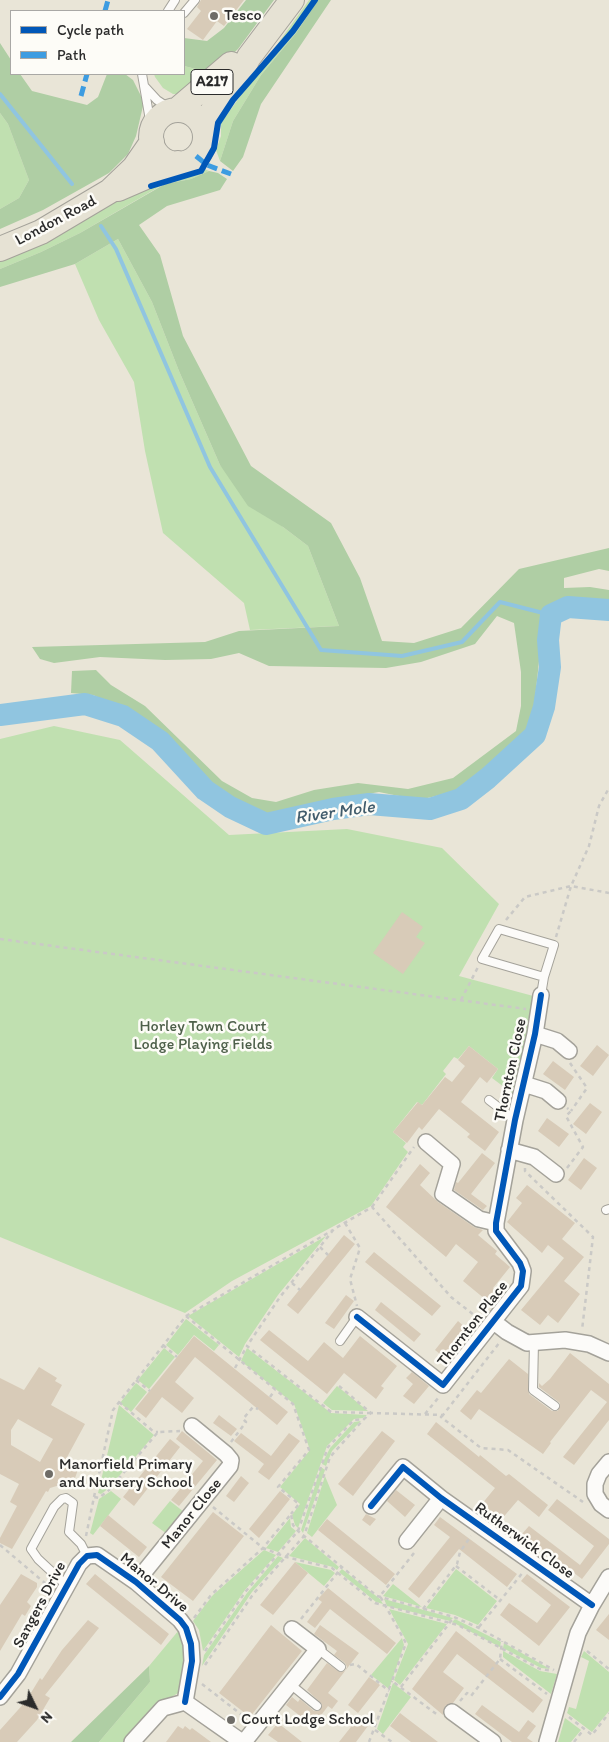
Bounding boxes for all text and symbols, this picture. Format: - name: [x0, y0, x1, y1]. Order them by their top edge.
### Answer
- place label: Tesco: [224, 6, 262, 26]
- legend: [10, 10, 185, 75]
- marker: Tesco: [208, 10, 220, 22]
- text: Cycle path: [57, 21, 124, 39]
- text: Path: [57, 46, 86, 64]
- road number: A217: [191, 70, 233, 94]
- street label: London Road: [12, 192, 100, 250]
- water label: River Mole: [294, 797, 376, 829]
- park label: Horley Town Court Lodge Playing Fields: [133, 1017, 273, 1055]
- street label: Thornton Close: [491, 1017, 531, 1123]
- street label: Thornton Place: [433, 1277, 513, 1371]
- place label: Manorfield Primary and Nursery School: [59, 1455, 192, 1493]
- marker: Manorfield Primary and Nursery School: [43, 1468, 55, 1480]
- street label: Manor Close: [158, 1475, 226, 1553]
- street label: Rutherwick Close: [470, 1498, 578, 1584]
- street label: Manor Drive: [116, 1549, 192, 1617]
- street label: Sangers Drive: [9, 1558, 71, 1652]
- north arrow: [10, 1682, 60, 1732]
- text: N: [37, 1708, 56, 1727]
- place label: Court Lodge School: [241, 1710, 374, 1730]
- marker: Court Lodge School: [225, 1714, 237, 1726]

